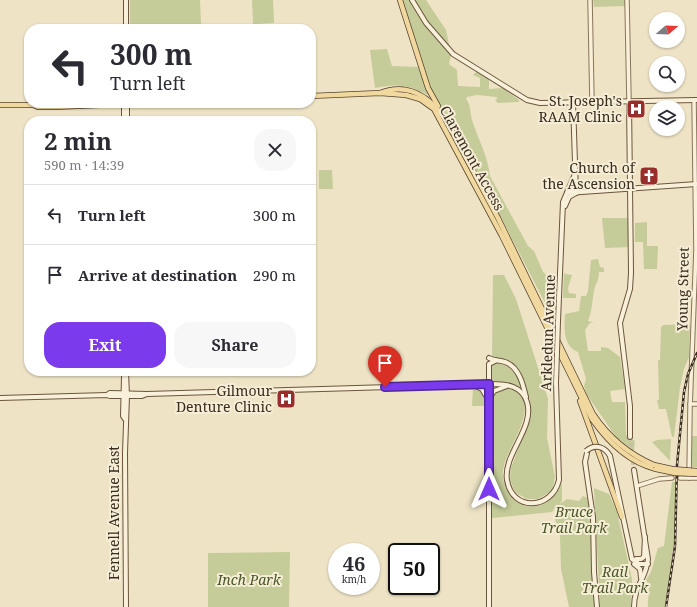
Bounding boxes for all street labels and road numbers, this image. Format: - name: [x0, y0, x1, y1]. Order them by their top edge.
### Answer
- street label: Claremont Access: [436, 102, 509, 214]
- street label: Young Street: [672, 247, 693, 332]
- street label: Arkledun Avenue: [536, 274, 559, 392]
- street label: Fennell Avenue East: [104, 446, 123, 580]

